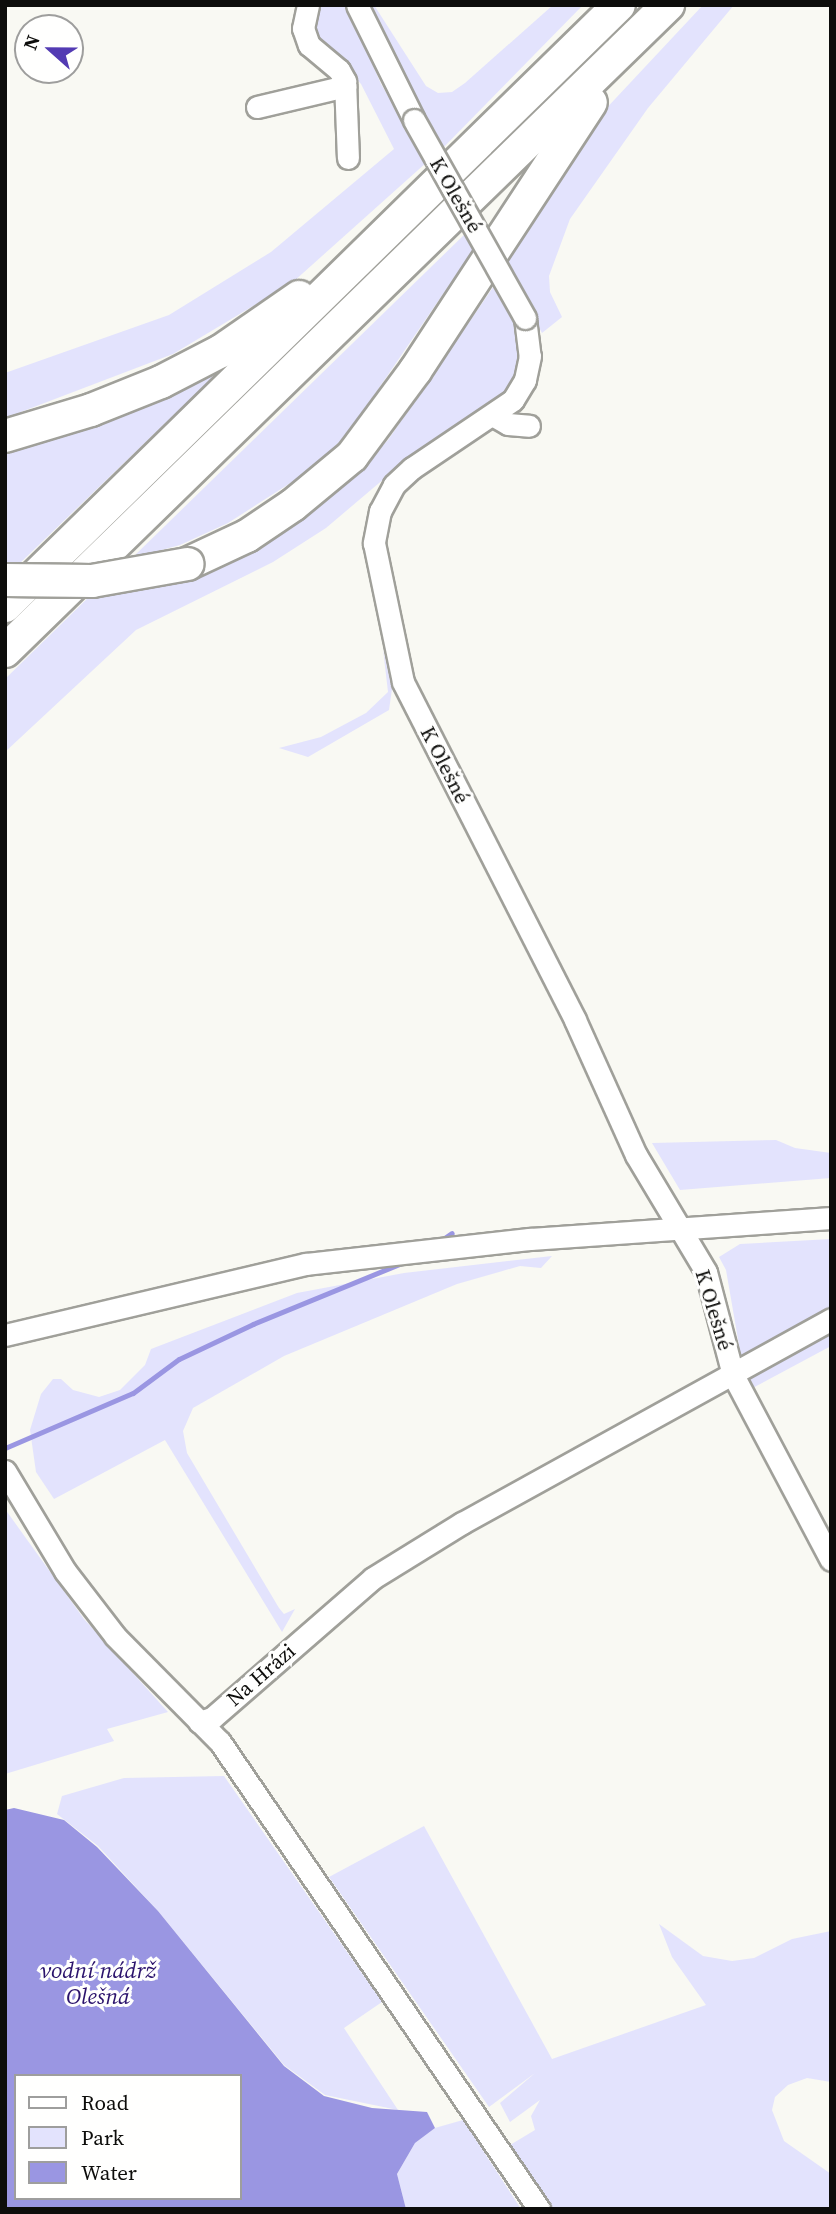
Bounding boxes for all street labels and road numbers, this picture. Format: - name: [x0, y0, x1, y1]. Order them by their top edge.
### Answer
- street label: K Olešné: [424, 153, 488, 237]
- street label: K Olešné: [415, 722, 475, 808]
- street label: K Olešné: [690, 1267, 738, 1353]
- street label: Na Hrázi: [222, 1638, 300, 1712]

